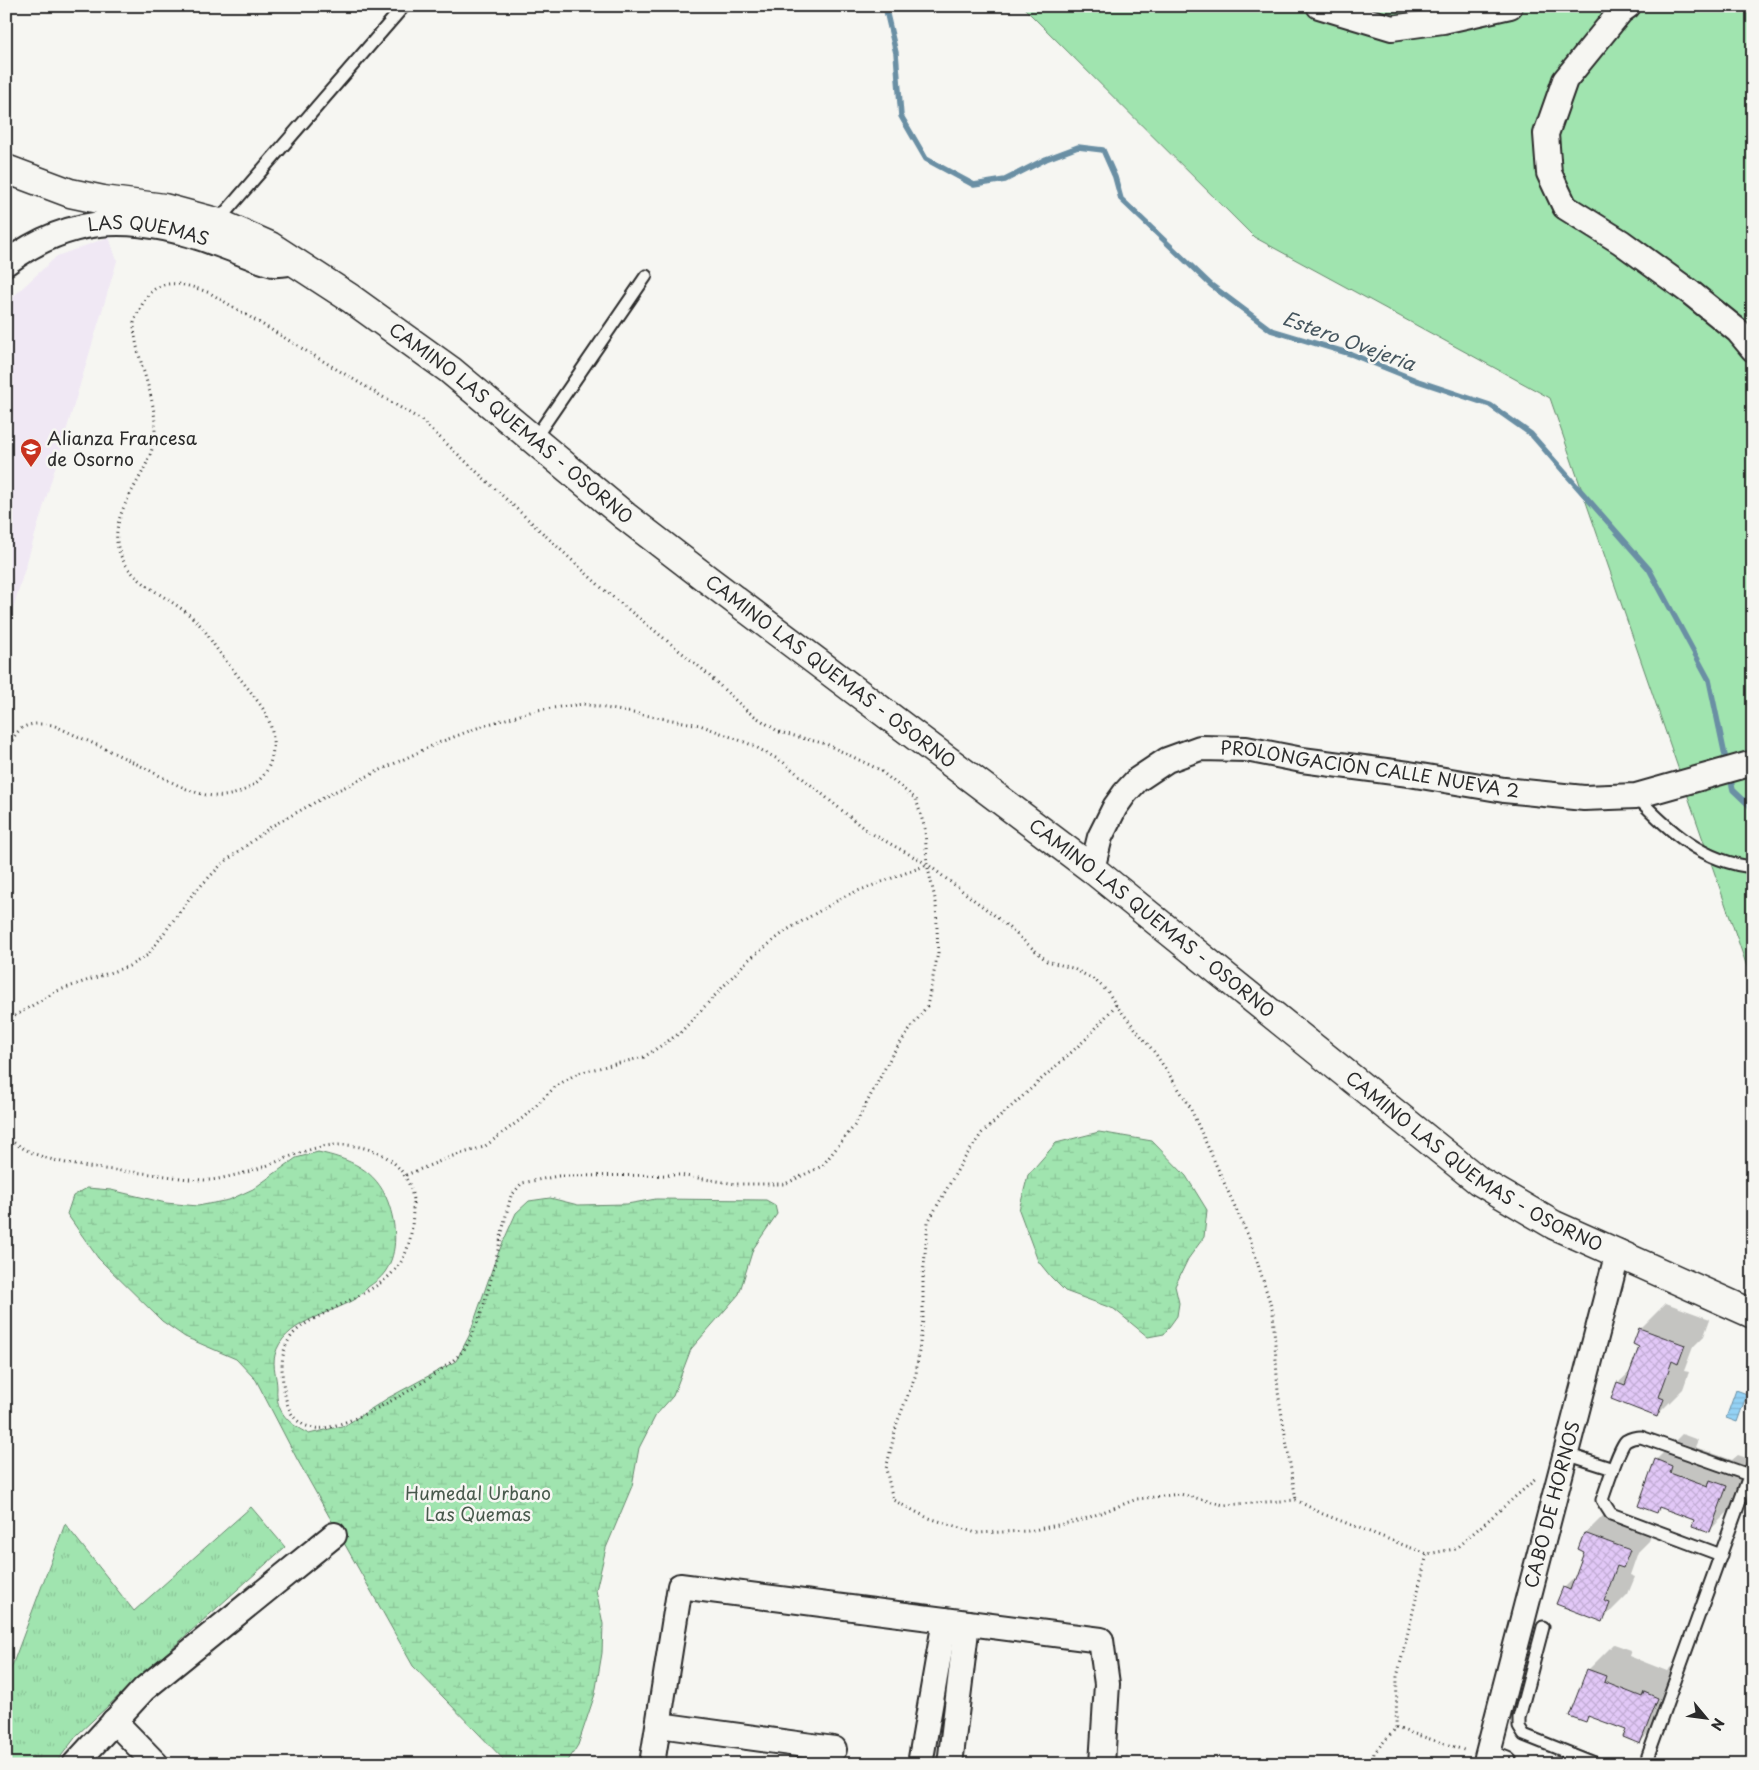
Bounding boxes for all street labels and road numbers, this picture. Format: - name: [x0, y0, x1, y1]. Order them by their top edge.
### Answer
- street label: LAS QUEMAS: [86, 208, 213, 252]
- street label: CAMINO LAS QUEMAS - OSORNO: [384, 315, 640, 529]
- street label: CAMINO LAS QUEMAS - OSORNO: [700, 568, 962, 774]
- street label: PROLONGACIÓN CALLE NUEVA 2: [1220, 733, 1521, 803]
- street label: CAMINO LAS QUEMAS - OSORNO: [1024, 811, 1281, 1023]
- street label: CAMINO LAS QUEMAS - OSORNO: [1341, 1064, 1608, 1257]
- street label: CABO DE HORNOS: [1516, 1418, 1586, 1591]

